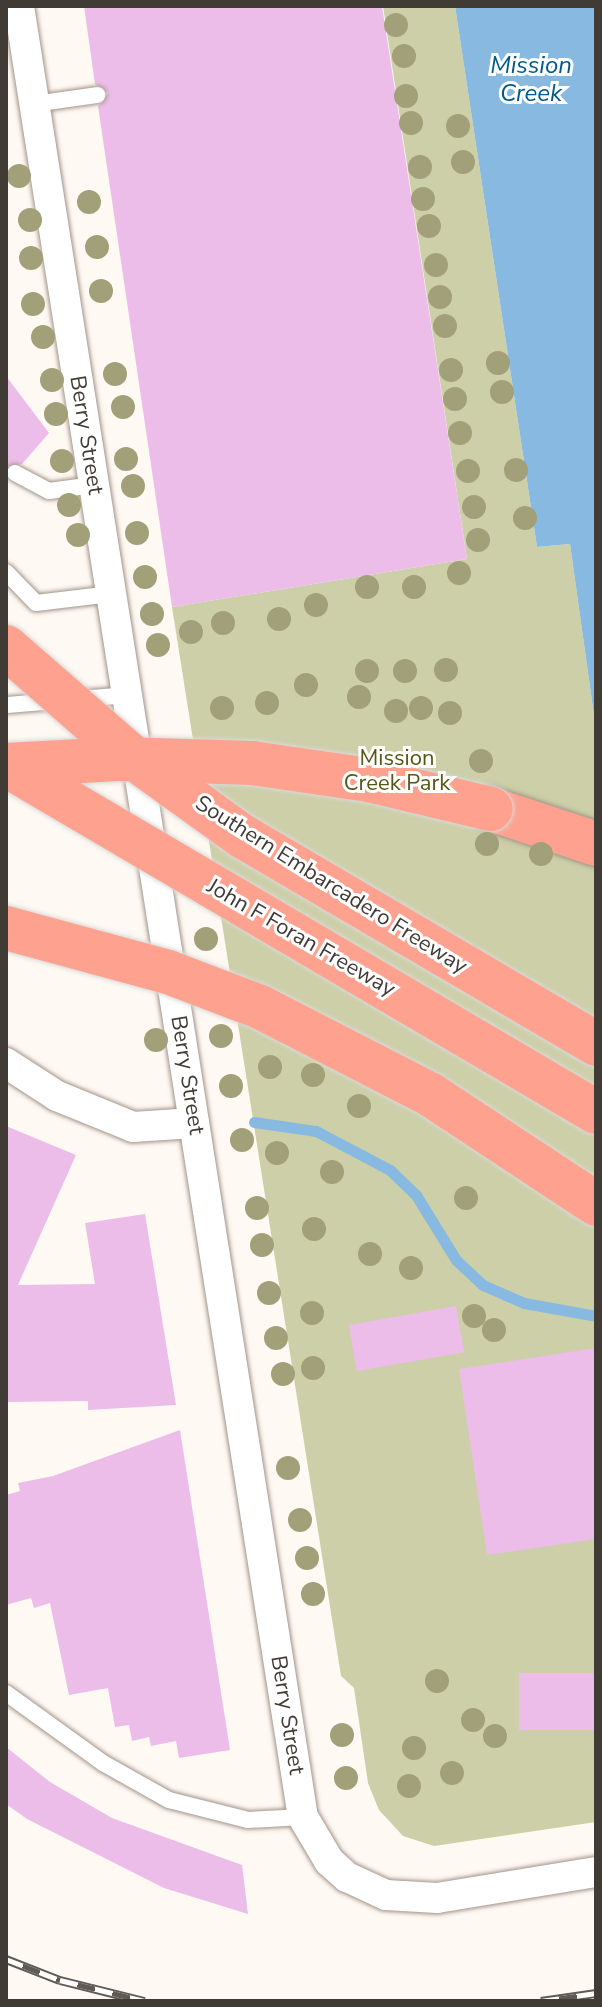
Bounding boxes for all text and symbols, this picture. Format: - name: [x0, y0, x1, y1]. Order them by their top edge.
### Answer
- water label: Mission Creek: [490, 52, 572, 108]
- street label: Berry Street: [64, 374, 108, 496]
- park label: Mission Creek Park: [344, 745, 450, 796]
- street label: Southern Embarcadero Freeway: [190, 790, 472, 980]
- street label: John F Foran Freeway: [202, 873, 400, 1003]
- street label: Berry Street: [165, 1014, 209, 1136]
- street label: Berry Street: [265, 1654, 309, 1776]

